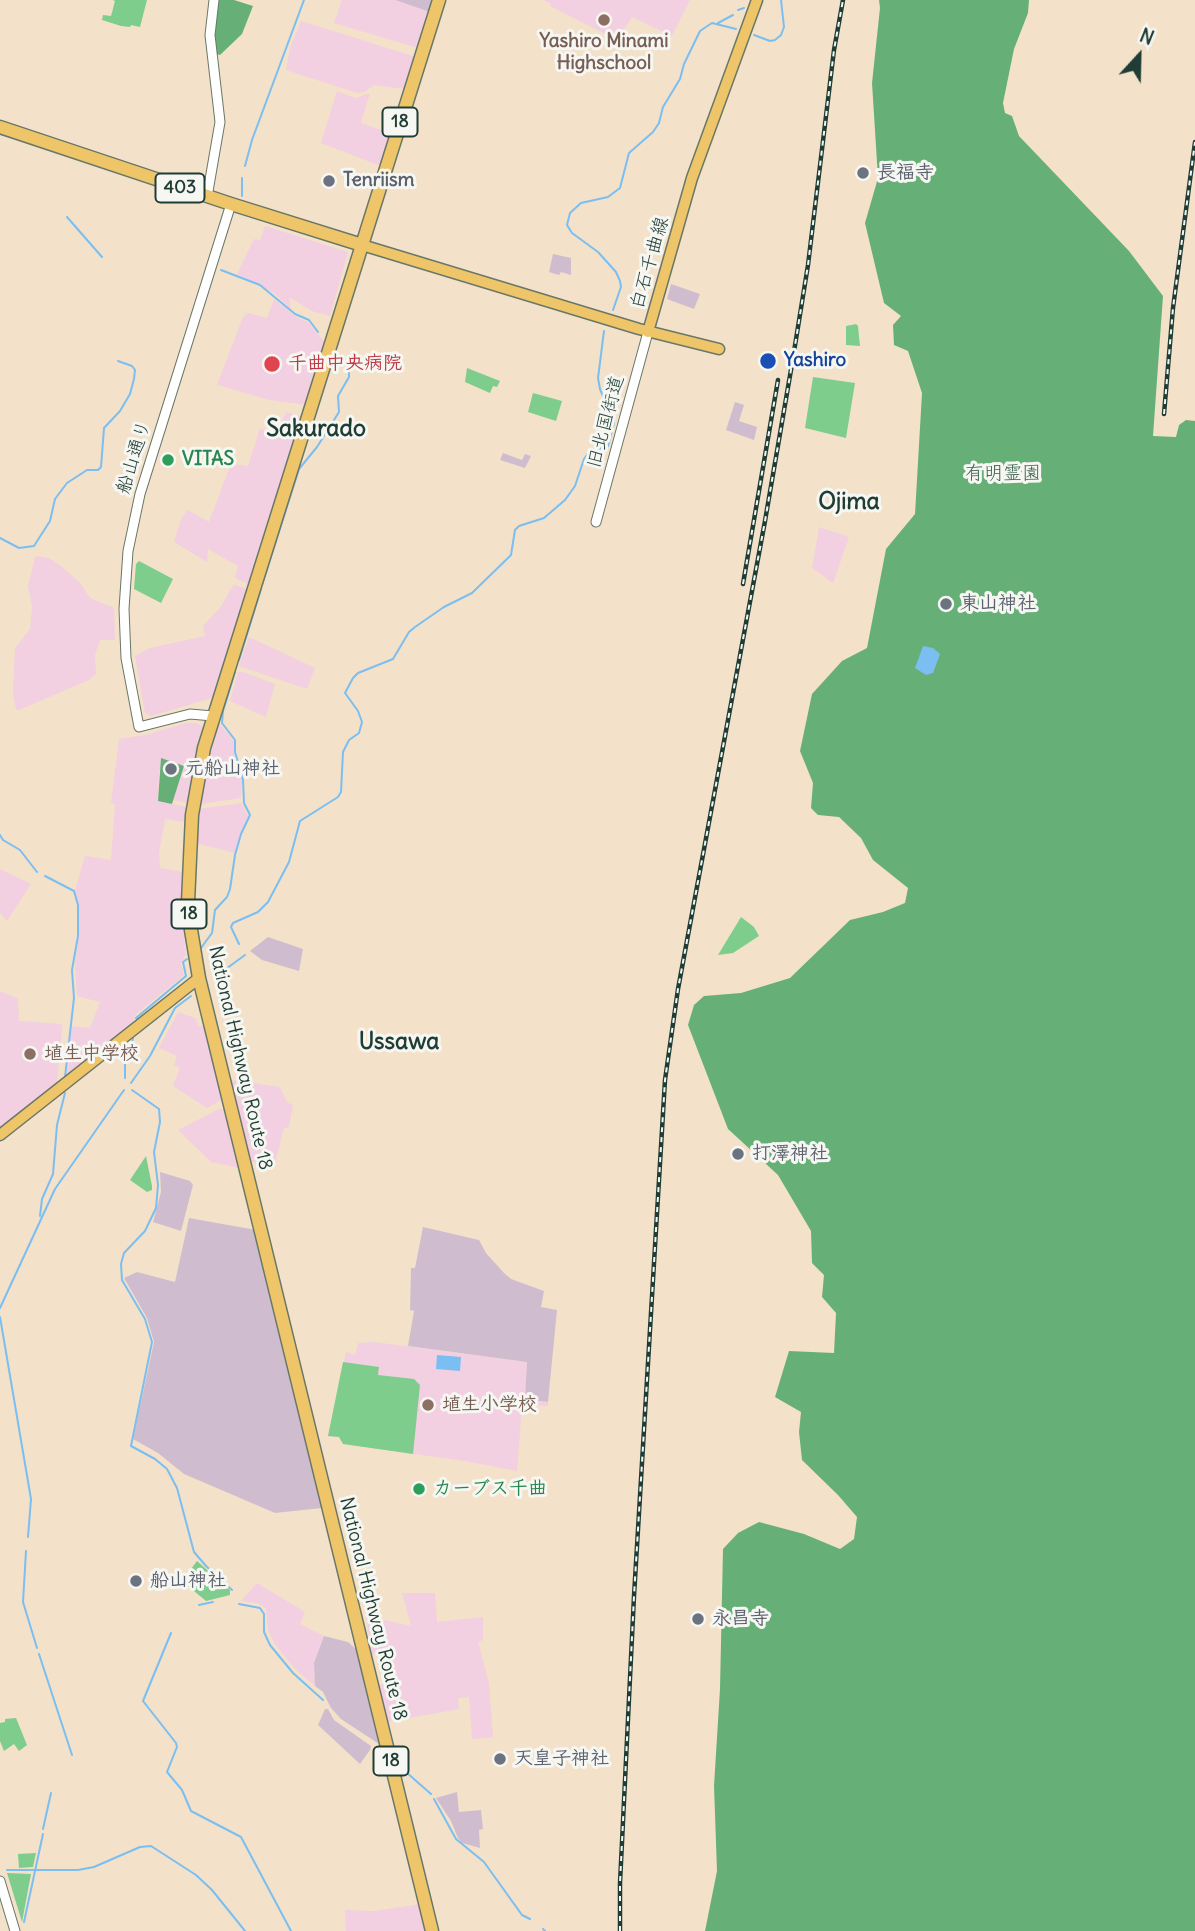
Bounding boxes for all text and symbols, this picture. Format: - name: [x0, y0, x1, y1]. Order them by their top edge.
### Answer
- marker: Yashiro Minami Highschool: [596, 12, 612, 28]
- north arrow: [1104, 21, 1174, 91]
- text: N: [1136, 23, 1157, 50]
- place label: Yashiro Minami Highschool: [539, 31, 669, 75]
- road number: 18: [382, 107, 418, 136]
- place label: 長福寺: [877, 162, 934, 184]
- marker: 長福寺: [855, 165, 871, 181]
- place label: Tenriism: [343, 170, 414, 192]
- marker: Tenriism: [321, 173, 337, 189]
- road number: 403: [156, 174, 204, 202]
- street label: 白石千曲線: [626, 214, 674, 312]
- place label: Yashiro: [784, 350, 846, 372]
- marker: Yashiro: [758, 351, 778, 371]
- place label: 千曲中央病院: [288, 353, 402, 375]
- marker: 千曲中央病院: [262, 354, 282, 374]
- street label: 旧北国街道: [583, 373, 629, 471]
- district label: Sakurado: [266, 415, 366, 443]
- street label: 船山通り: [112, 417, 156, 497]
- place label: VITAS: [182, 449, 234, 471]
- marker: VITAS: [160, 452, 176, 468]
- park label: 有明霊園: [965, 463, 1041, 485]
- district label: Ojima: [818, 488, 880, 516]
- place label: 東山神社: [960, 593, 1036, 615]
- marker: 東山神社: [938, 596, 954, 612]
- place label: 元船山神社: [185, 758, 280, 780]
- marker: 元船山神社: [163, 761, 179, 777]
- road number: 18: [172, 900, 206, 929]
- street label: National Highway Route 18: [203, 944, 277, 1172]
- district label: Ussawa: [359, 1028, 439, 1056]
- place label: 埴生中学校: [44, 1043, 139, 1065]
- marker: 埴生中学校: [22, 1046, 38, 1062]
- place label: 打澤神社: [752, 1143, 828, 1165]
- marker: 打澤神社: [730, 1146, 746, 1162]
- place label: 埴生小学校: [442, 1394, 537, 1416]
- marker: 埴生小学校: [420, 1397, 436, 1413]
- place label: カーブス千曲: [433, 1478, 547, 1500]
- marker: カーブス千曲: [411, 1481, 427, 1497]
- street label: National Highway Route 18: [334, 1495, 412, 1723]
- place label: 船山神社: [150, 1570, 226, 1592]
- marker: 船山神社: [128, 1573, 144, 1589]
- place label: 永昌寺: [712, 1608, 769, 1630]
- marker: 永昌寺: [690, 1611, 706, 1627]
- road number: 18: [374, 1746, 408, 1776]
- place label: 天皇子神社: [514, 1748, 609, 1770]
- marker: 天皇子神社: [492, 1751, 508, 1767]

